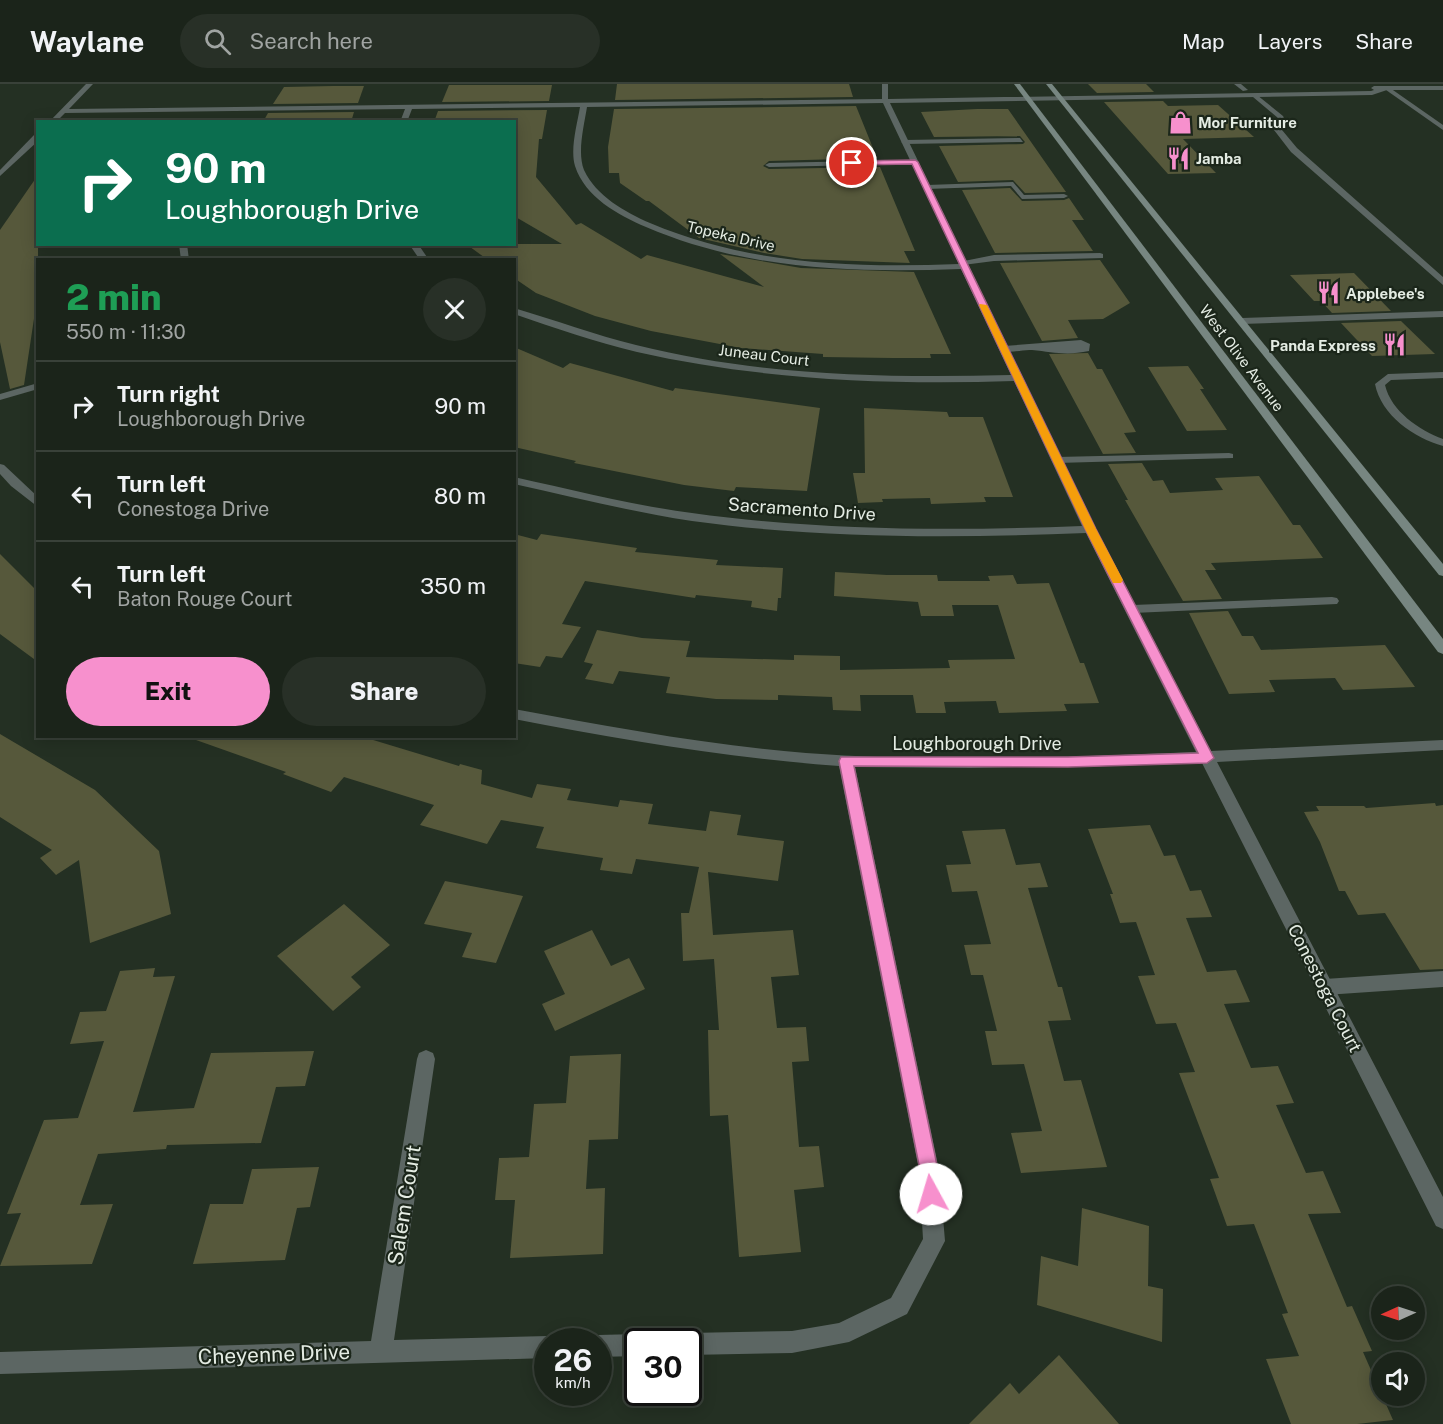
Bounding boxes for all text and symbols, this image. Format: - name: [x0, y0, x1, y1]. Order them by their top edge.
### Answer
- search box: [180, 14, 600, 68]
- text: Waylane: [30, 25, 144, 58]
- icon: search: [201, 25, 234, 58]
- text: Search here: [249, 28, 373, 54]
- text: Map: [1182, 29, 1225, 54]
- text: Layers: [1258, 29, 1322, 54]
- text: Share: [1355, 29, 1413, 54]
- shop icon: Mor Furniture: [1167, 109, 1193, 135]
- place label: Mor Furniture: [1198, 114, 1297, 131]
- pin: [826, 137, 877, 188]
- text: 90 m: [165, 143, 267, 192]
- icon: right: [66, 144, 144, 222]
- restaurant icon: Jamba: [1165, 145, 1191, 171]
- icon: arrive: [835, 146, 868, 179]
- place label: Jamba: [1196, 150, 1242, 167]
- text: Loughborough Drive: [165, 193, 419, 225]
- street label: Topeka Drive: [685, 218, 777, 254]
- text: 2 min: [66, 276, 162, 318]
- button: close: [423, 278, 486, 341]
- restaurant icon: Applebee's: [1315, 280, 1341, 306]
- place label: Applebee's: [1346, 285, 1425, 302]
- street label: West Olive Avenue: [1196, 301, 1288, 415]
- text: 550 m · 11:30: [66, 320, 186, 344]
- restaurant icon: Panda Express: [1381, 332, 1407, 358]
- place label: Panda Express: [1270, 337, 1376, 354]
- street label: Juneau Court: [718, 341, 811, 369]
- text: Turn right: [117, 381, 220, 407]
- icon: right: [66, 390, 99, 423]
- text: 90 m: [435, 393, 486, 419]
- text: Loughborough Drive: [117, 407, 305, 431]
- text: Turn left: [117, 471, 206, 497]
- icon: left: [66, 480, 99, 513]
- text: 80 m: [434, 483, 486, 509]
- street label: Sacramento Drive: [727, 493, 877, 525]
- text: Conestoga Drive: [117, 497, 269, 521]
- text: Turn left: [117, 561, 206, 587]
- icon: left: [66, 570, 99, 603]
- text: 350 m: [420, 573, 486, 599]
- text: Baton Rouge Court: [117, 587, 293, 611]
- button: Exit: [66, 657, 270, 726]
- button: Share: [282, 657, 486, 726]
- street label: Loughborough Drive: [892, 733, 1062, 754]
- street label: Conestoga Court: [1284, 920, 1366, 1056]
- street label: Salem Court: [382, 1143, 426, 1267]
- position arrow: [899, 1162, 963, 1226]
- north arrow: [1371, 1286, 1425, 1340]
- map controls: [1371, 1286, 1425, 1406]
- speed limit sign: 30: [624, 1328, 702, 1406]
- street label: Cheyenne Drive: [197, 1339, 351, 1369]
- text: 26: [554, 1342, 592, 1378]
- button: sound: [1371, 1352, 1425, 1406]
- text: km/h: [555, 1374, 591, 1391]

